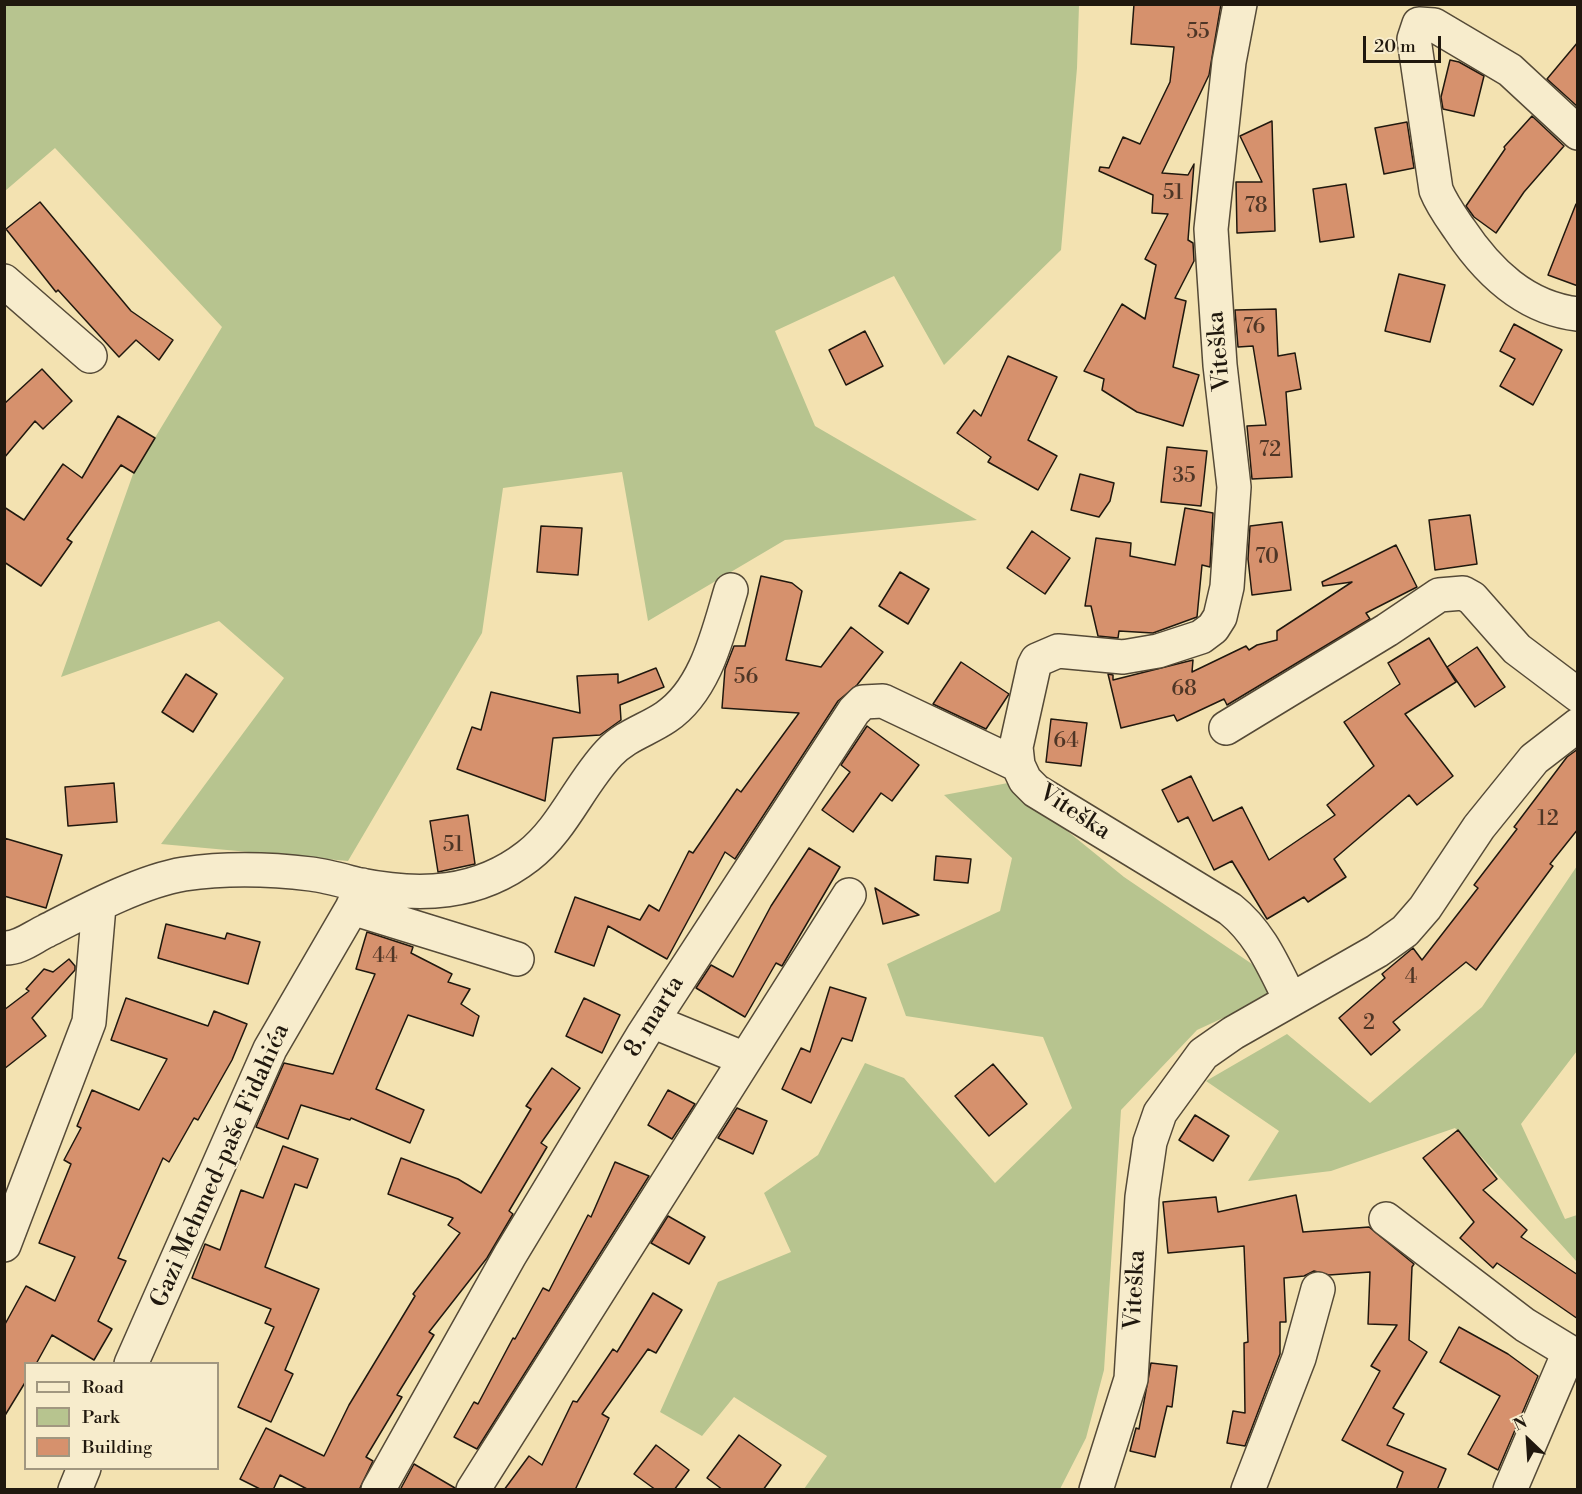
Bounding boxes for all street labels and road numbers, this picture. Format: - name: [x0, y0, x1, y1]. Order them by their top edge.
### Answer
- street label: Viteška: [1202, 310, 1238, 392]
- street label: Viteška: [1033, 779, 1115, 847]
- street label: 8. marta: [619, 971, 691, 1063]
- street label: Gazi Mehmed-paše Fidahića: [145, 1020, 297, 1312]
- street label: Viteška: [1120, 1249, 1152, 1331]

